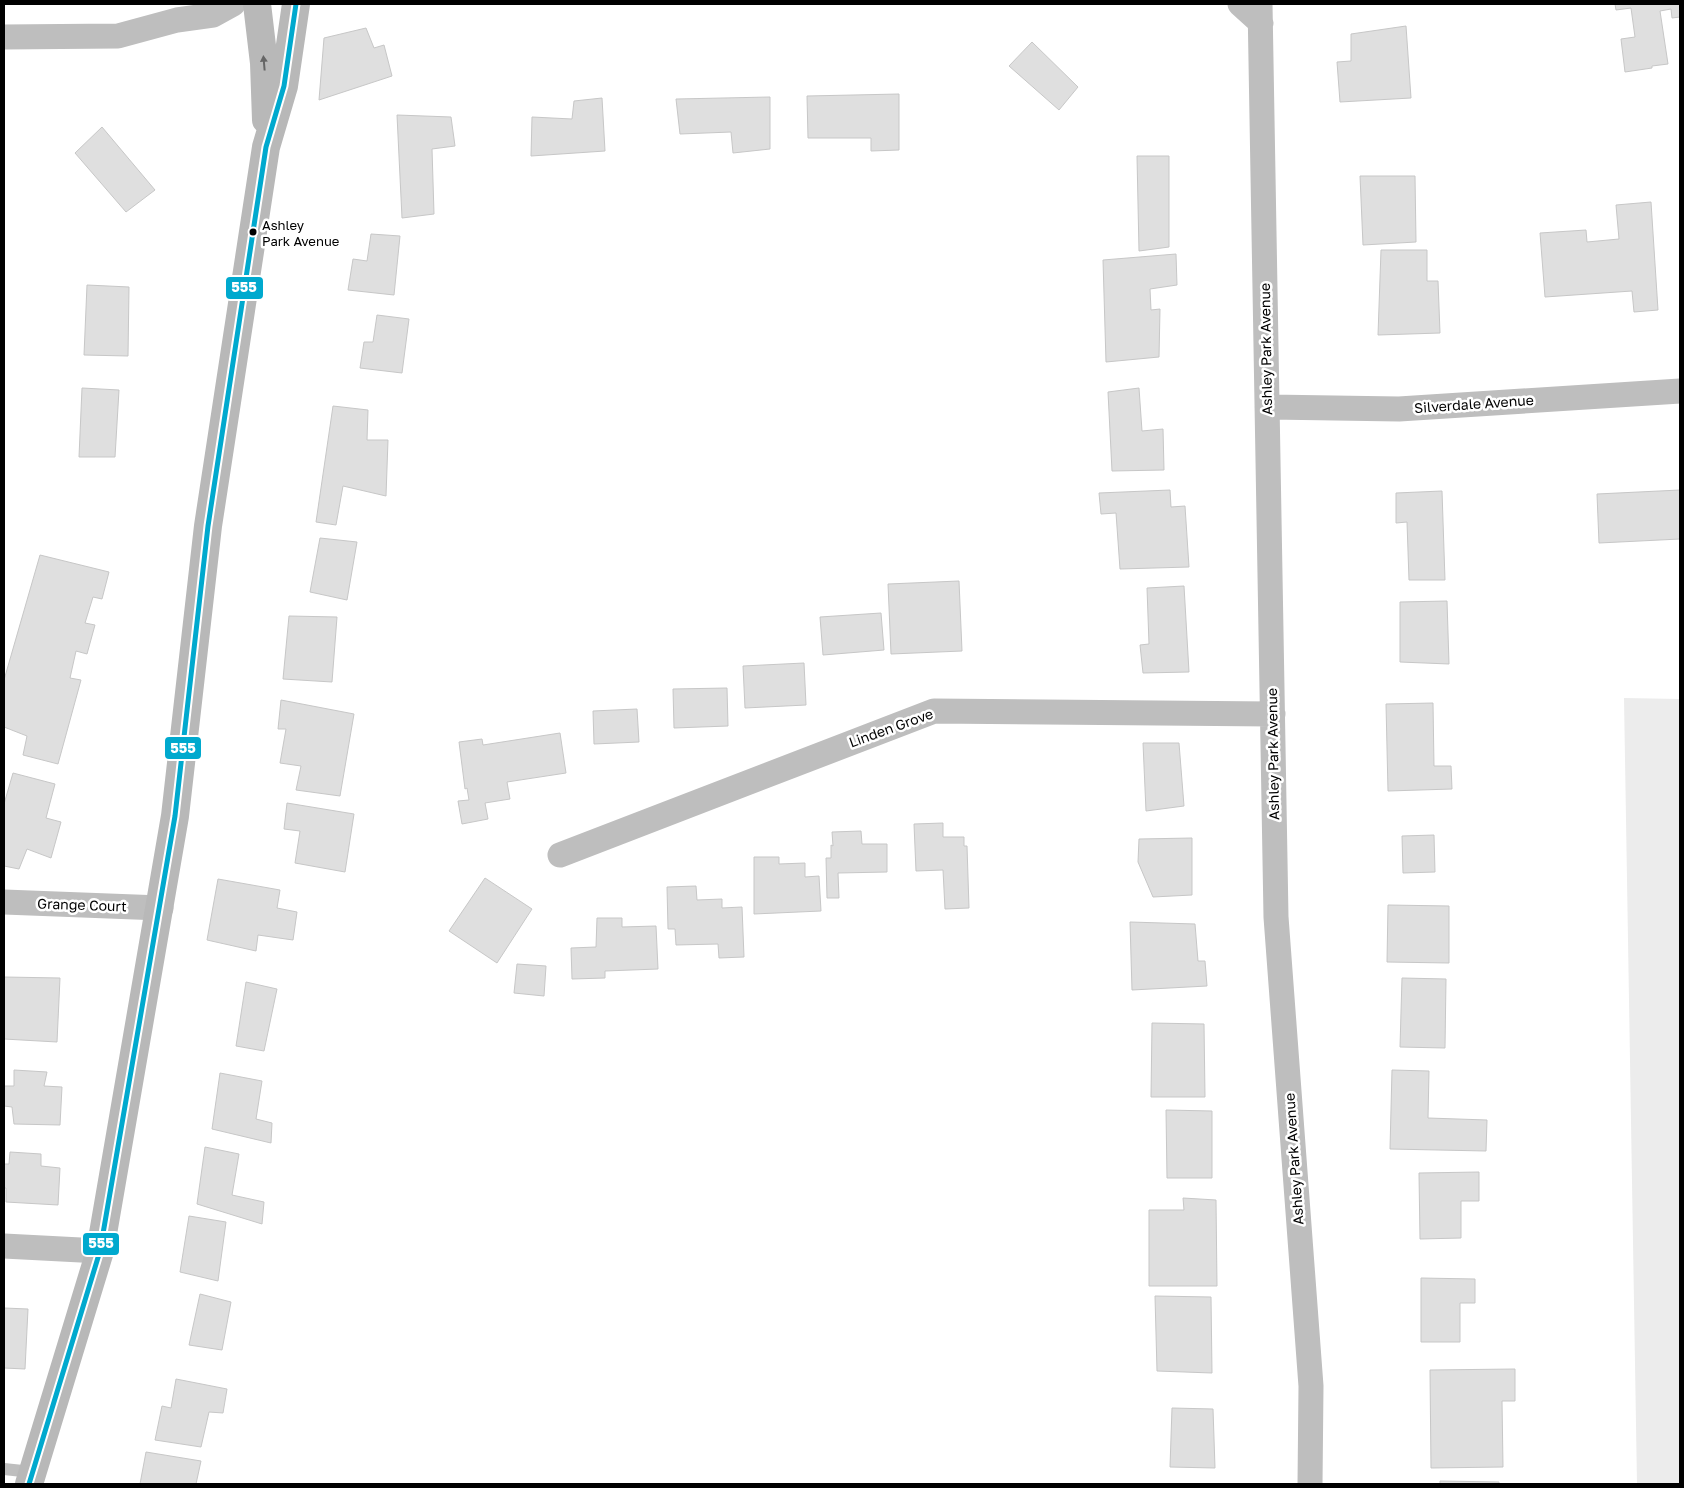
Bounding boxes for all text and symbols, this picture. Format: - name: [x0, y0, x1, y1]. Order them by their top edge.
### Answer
- one-way arrow: [259, 55, 267, 71]
- place label: Ashley Park Avenue: [262, 217, 339, 249]
- marker: Ashley Park Avenue: [248, 227, 258, 237]
- line badge: 555: [225, 276, 264, 300]
- text: 555: [231, 278, 257, 295]
- street label: Ashley Park Avenue: [1256, 283, 1275, 415]
- street label: Silverdale Avenue: [1414, 391, 1534, 416]
- street label: Ashley Park Avenue: [1263, 688, 1282, 820]
- street label: Linden Grove: [846, 704, 935, 751]
- line badge: 555: [164, 736, 202, 760]
- text: 555: [170, 739, 196, 756]
- street label: Grange Court: [37, 894, 127, 915]
- street label: Ashley Park Avenue: [1280, 1093, 1307, 1226]
- line badge: 555: [82, 1232, 120, 1256]
- text: 555: [88, 1234, 114, 1251]

